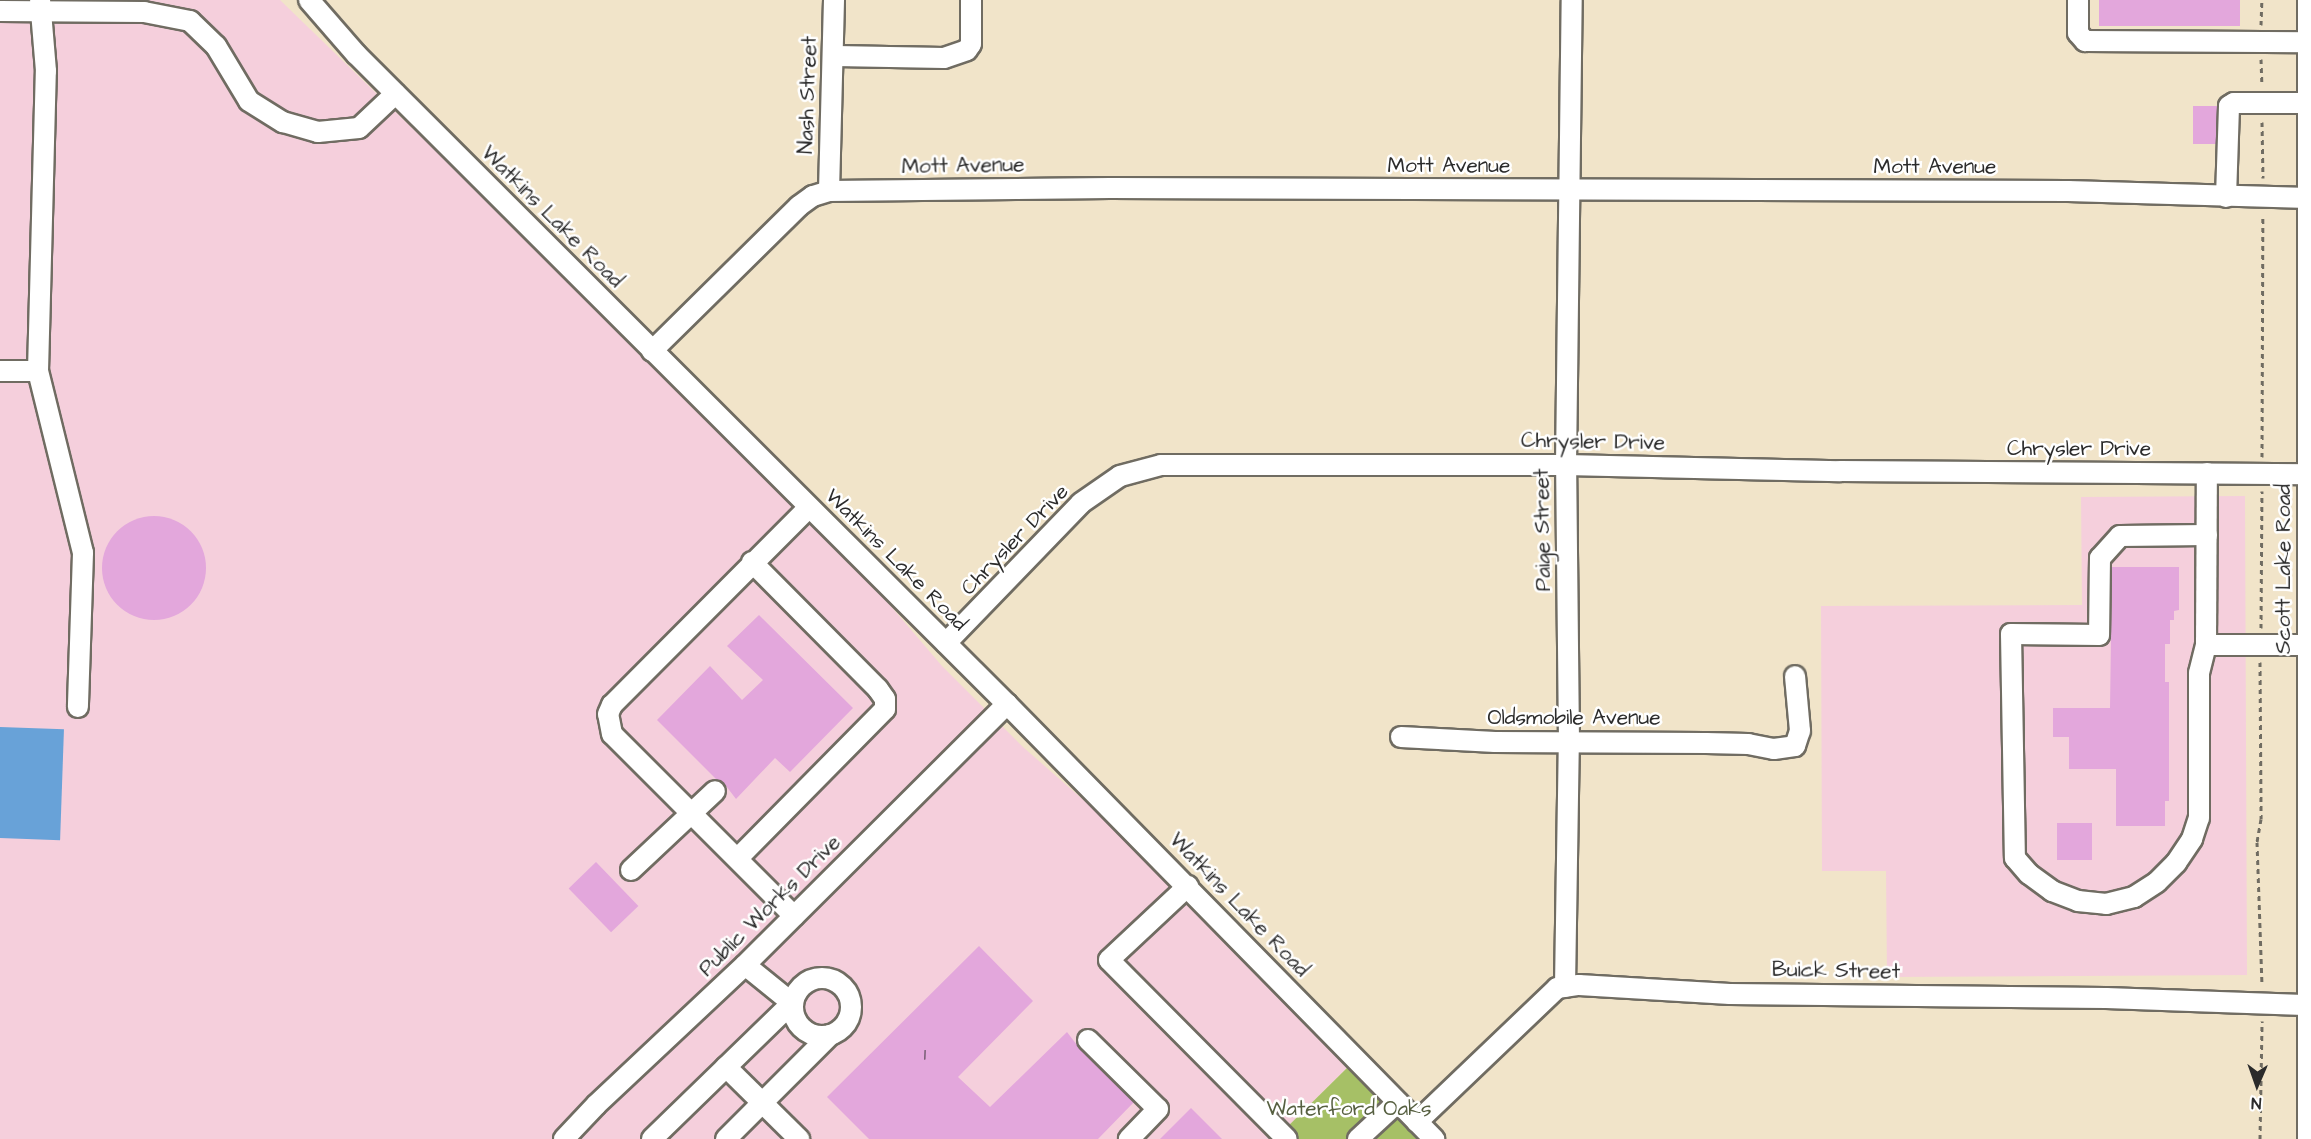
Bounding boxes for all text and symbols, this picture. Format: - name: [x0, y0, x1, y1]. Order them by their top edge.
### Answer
- street label: Nash Street: [793, 36, 823, 154]
- street label: Watkins Lake Road: [476, 141, 628, 293]
- street label: Mott Avenue: [901, 152, 1025, 180]
- street label: Mott Avenue: [1388, 153, 1510, 179]
- street label: Mott Avenue: [1874, 154, 1996, 180]
- street label: Chrysler Drive: [1521, 428, 1665, 456]
- street label: Chrysler Drive: [2007, 436, 2151, 462]
- street label: Paige Street: [1529, 468, 1557, 592]
- street label: Chrysler Drive: [956, 479, 1074, 601]
- street label: Watkins Lake Road: [820, 484, 972, 636]
- street label: Scott Lake Road: [2271, 484, 2297, 654]
- street label: Oldsmobile Avenue: [1487, 705, 1661, 731]
- street label: Watkins Lake Road: [1164, 828, 1314, 982]
- street label: Public Works Drive: [694, 830, 846, 982]
- street label: Buick Street: [1772, 957, 1900, 985]
- house number: 1: [924, 1044, 926, 1066]
- north arrow: [2227, 1055, 2287, 1115]
- text: N: [2251, 1092, 2262, 1114]
- park label: Waterford Oaks: [1266, 1096, 1432, 1122]

